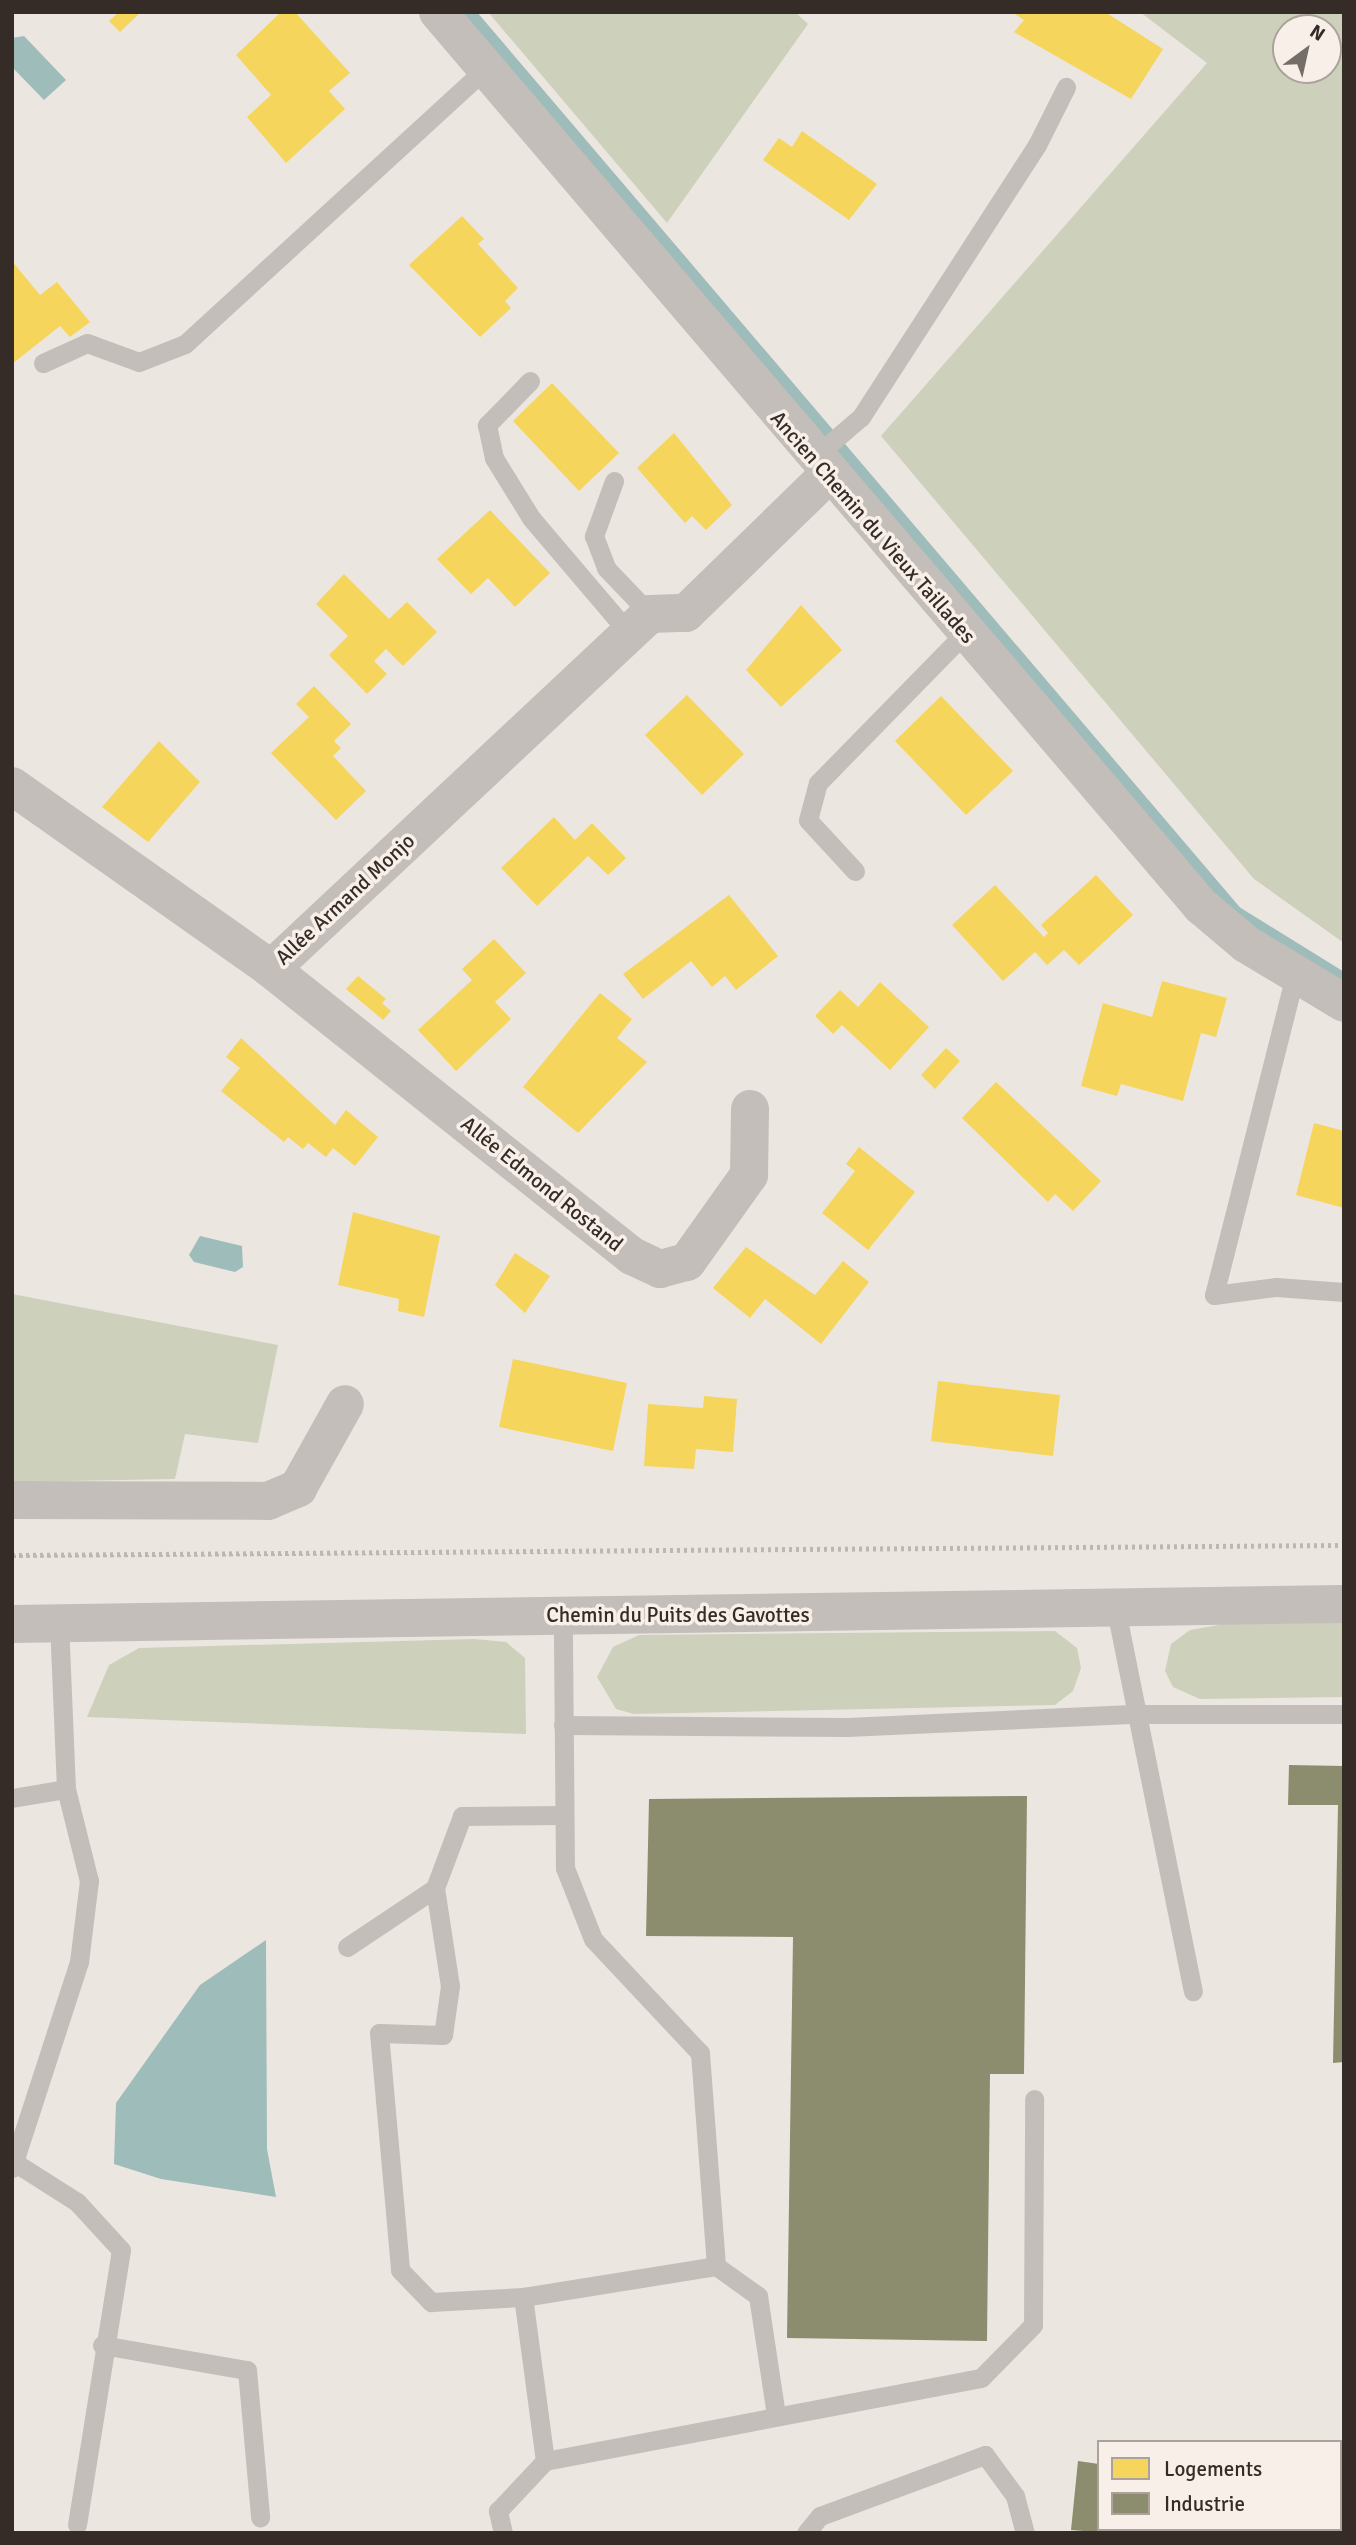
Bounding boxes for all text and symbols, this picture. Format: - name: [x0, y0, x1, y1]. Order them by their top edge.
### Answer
- north arrow: [1272, 14, 1342, 84]
- text: N: [1305, 19, 1329, 47]
- street label: Ancien Chemin du Vieux Taillades: [765, 406, 981, 648]
- street label: Allée Armand Monjo: [270, 828, 420, 970]
- street label: Allée Edmond Rostand: [456, 1111, 628, 1257]
- street label: Chemin du Puits des Gavottes: [546, 1602, 810, 1628]
- legend: [1097, 2440, 1342, 2531]
- text: Logements: [1164, 2456, 1262, 2482]
- text: Industrie: [1164, 2491, 1245, 2517]

